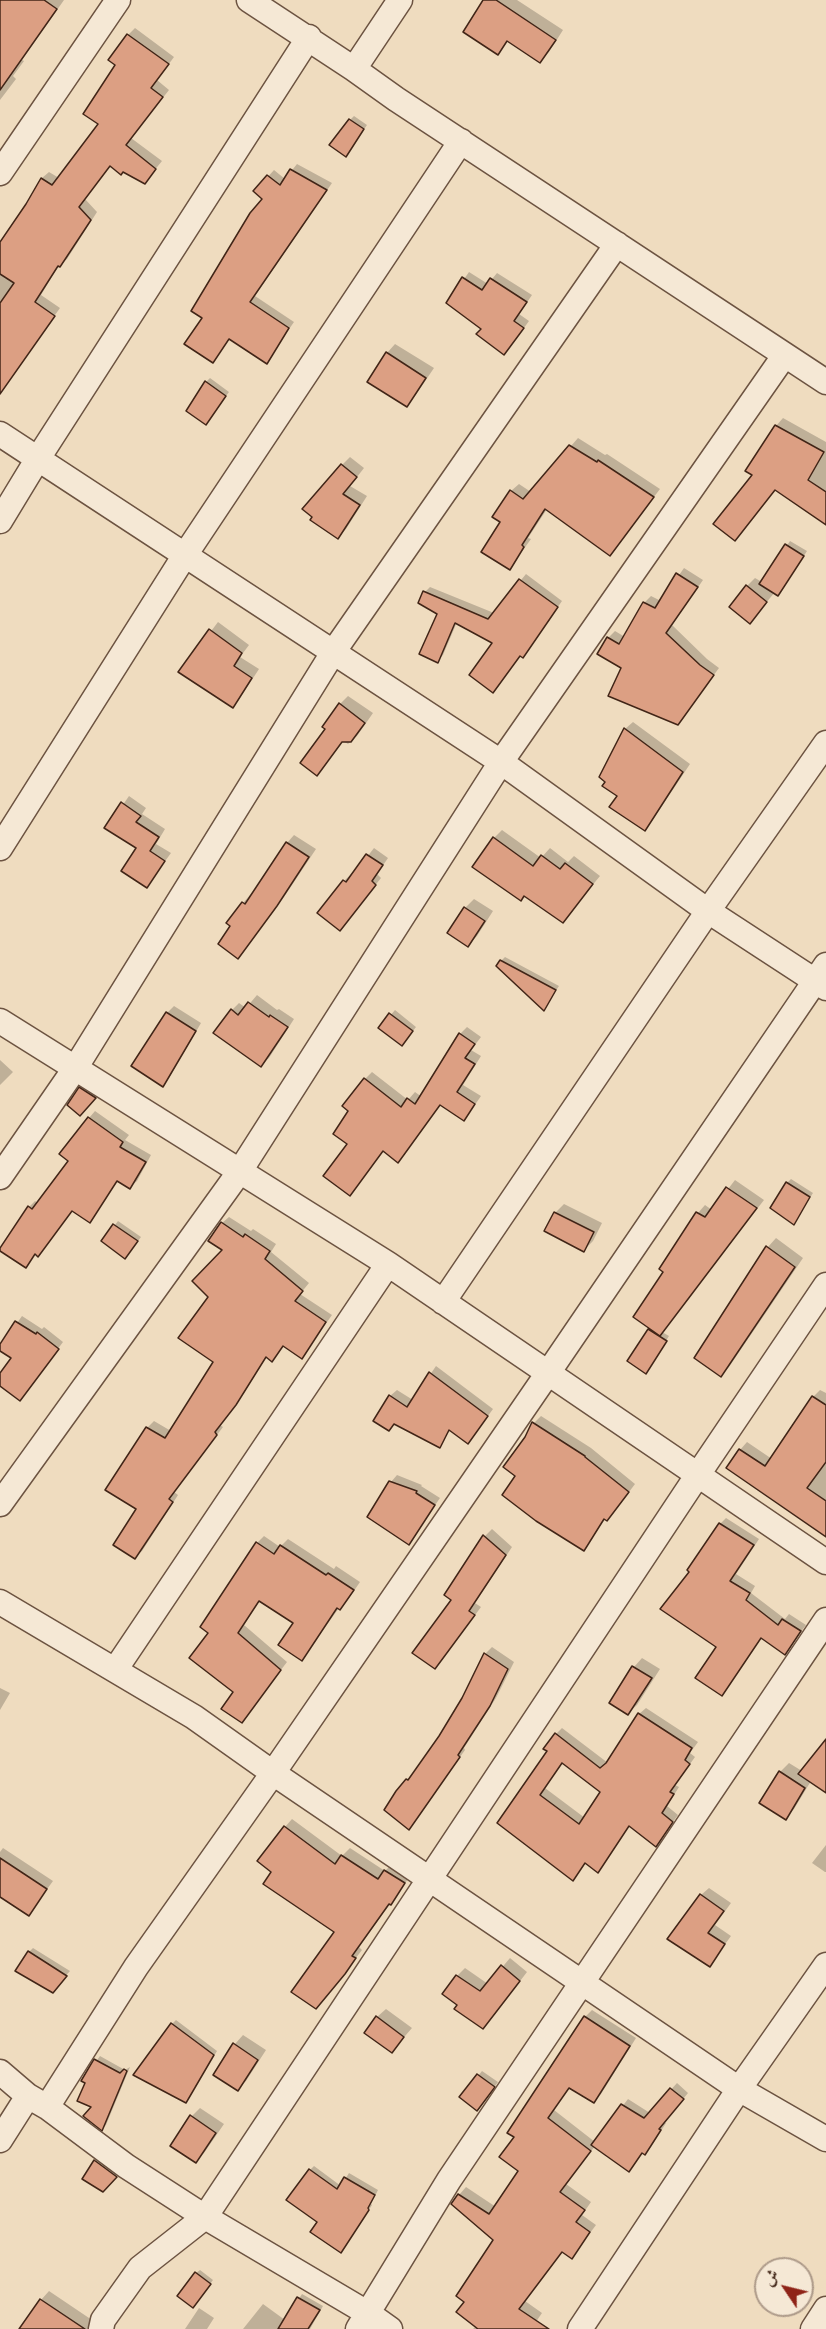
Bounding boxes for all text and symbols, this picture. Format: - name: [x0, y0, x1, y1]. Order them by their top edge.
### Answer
- north arrow: [754, 2257, 814, 2317]
- text: ش: [757, 2265, 784, 2291]

